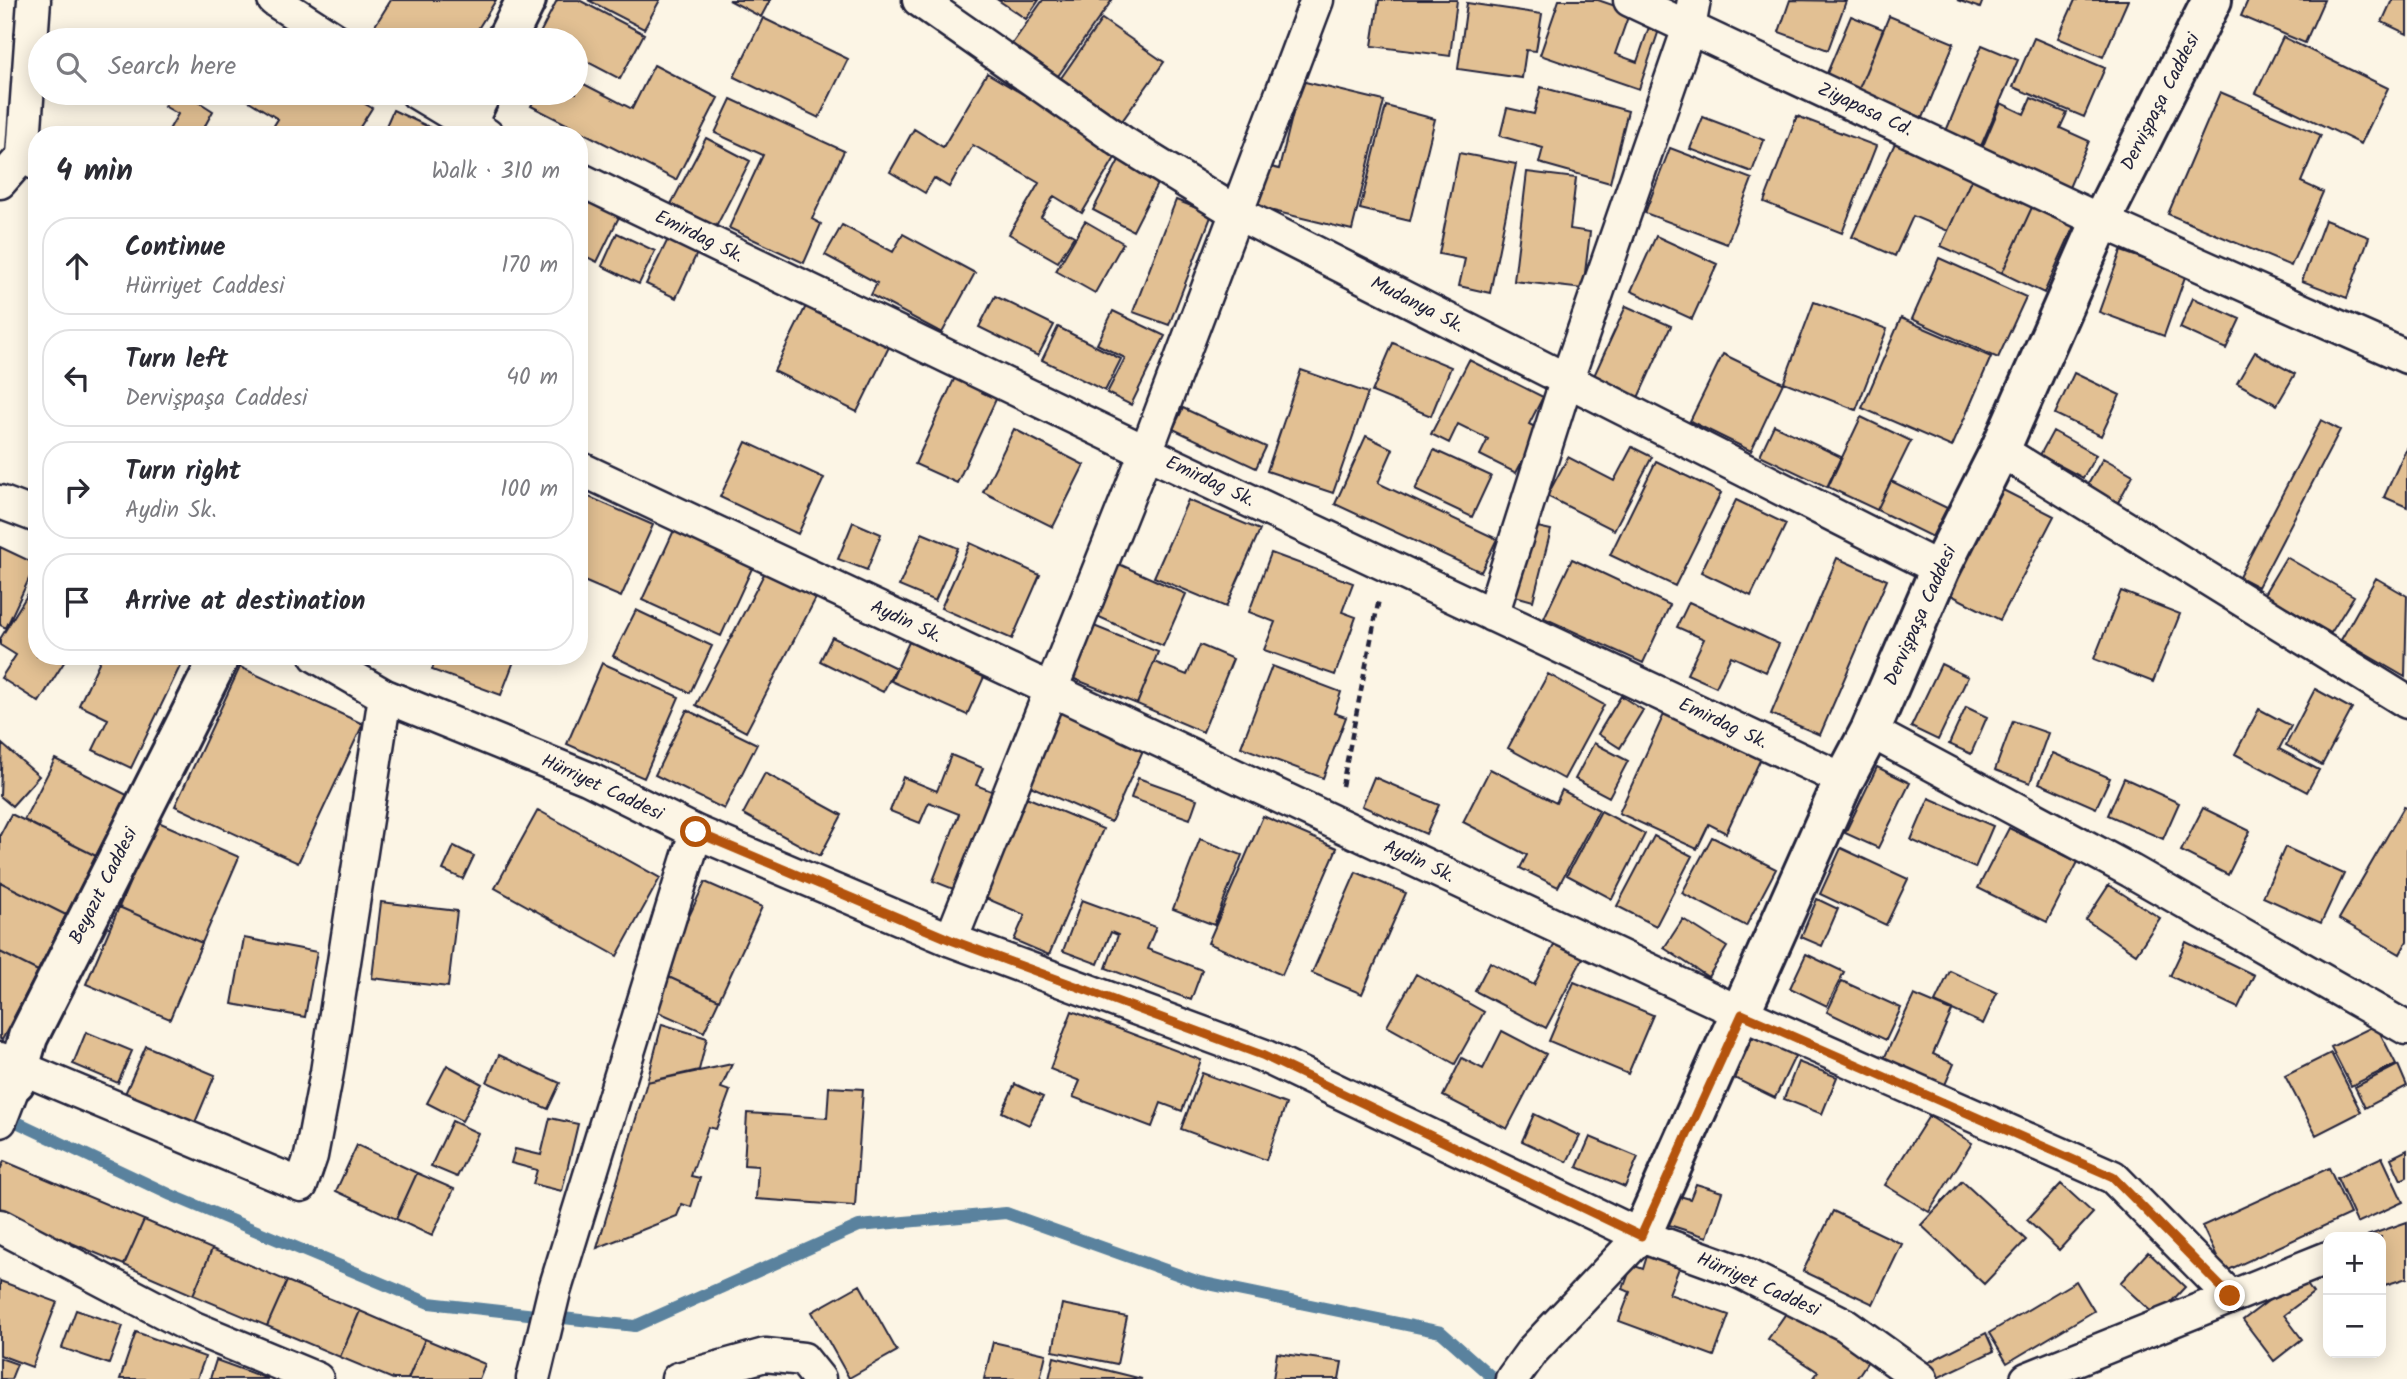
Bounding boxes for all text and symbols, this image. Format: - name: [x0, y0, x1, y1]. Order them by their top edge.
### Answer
- street label: Dervişpaşa Caddesi: [2113, 27, 2209, 176]
- search box: [28, 28, 588, 105]
- text: Search here: [108, 46, 236, 88]
- icon: search: [52, 48, 90, 86]
- street label: Ziyapasa Cd.: [1812, 75, 1918, 145]
- text: 4 min: [56, 148, 133, 196]
- text: Walk · 310 m: [432, 154, 560, 190]
- street label: Emirdag Sk.: [649, 203, 749, 271]
- text: Continue: [125, 227, 226, 269]
- icon: ahead: [58, 247, 96, 285]
- text: 170 m: [501, 248, 558, 284]
- text: Hürriyet Caddesi: [125, 269, 285, 305]
- street label: Mudanya Sk.: [1365, 269, 1469, 341]
- text: Turn left: [125, 339, 228, 381]
- icon: left: [58, 359, 96, 397]
- text: 40 m: [506, 360, 558, 396]
- text: Dervişpaşa Caddesi: [125, 381, 308, 417]
- street label: Emirdag Sk.: [1160, 448, 1260, 516]
- text: Turn right: [125, 451, 241, 493]
- icon: right: [58, 471, 96, 509]
- text: 100 m: [500, 472, 558, 508]
- text: Aydin Sk.: [125, 493, 217, 529]
- street label: Dervişpaşa Caddesi: [1877, 540, 1966, 691]
- text: Arrive at destination: [125, 581, 365, 623]
- icon: arrive: [58, 583, 96, 621]
- street label: Aydin Sk.: [865, 592, 947, 652]
- street label: Emirdag Sk.: [1673, 690, 1773, 758]
- street label: Hürriyet Caddesi: [536, 747, 669, 830]
- route start: [680, 816, 711, 847]
- street label: Beyazıt Caddesi: [62, 821, 147, 949]
- street label: Aydin Sk.: [1378, 832, 1460, 892]
- map controls: [2323, 1232, 2386, 1358]
- button: +: [2323, 1232, 2386, 1295]
- street label: Hürriyet Caddesi: [1692, 1244, 1826, 1326]
- route end: [2214, 1280, 2245, 1311]
- button: −: [2323, 1295, 2386, 1358]

